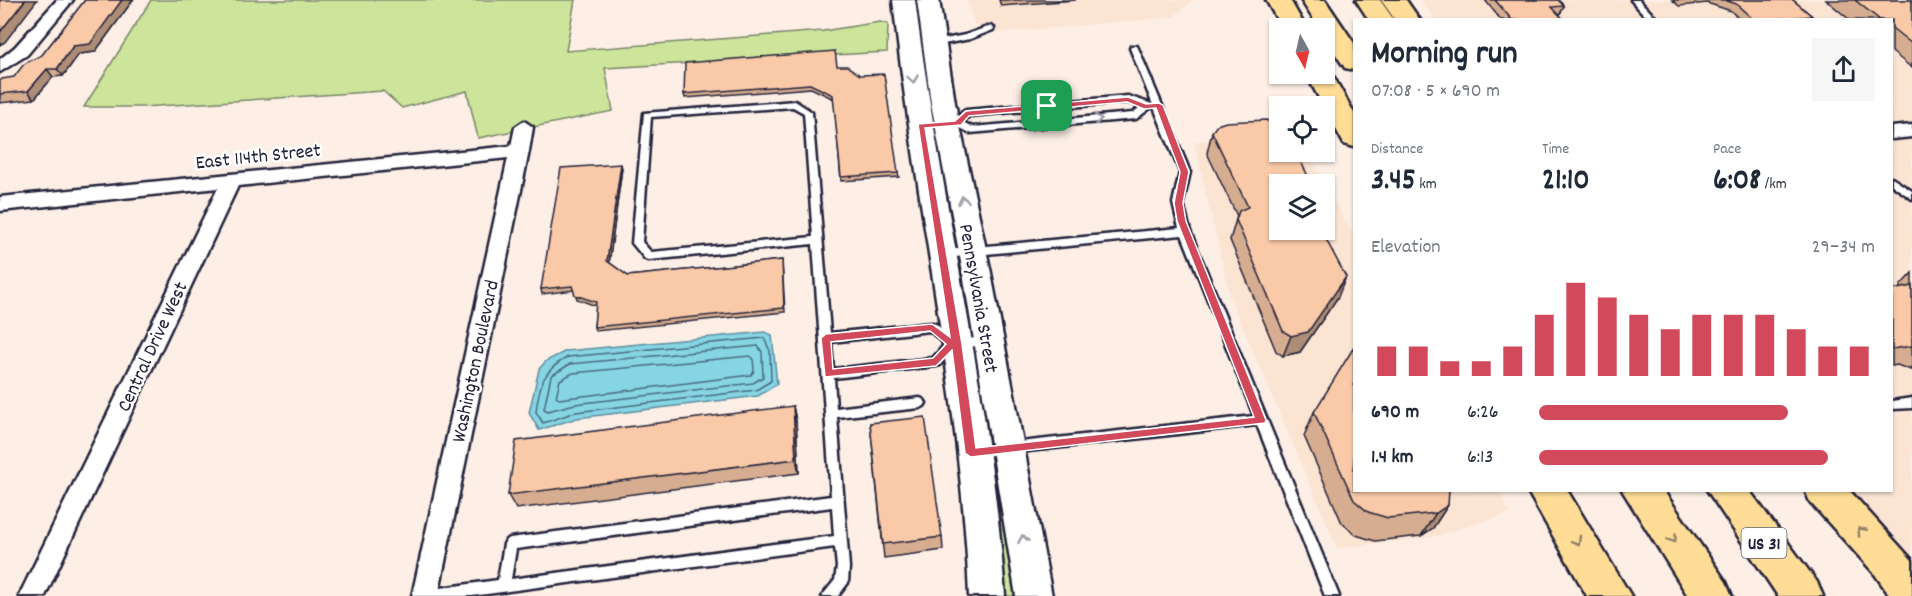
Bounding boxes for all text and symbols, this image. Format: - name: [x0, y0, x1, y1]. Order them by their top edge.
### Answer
- north arrow: [1269, 18, 1335, 84]
- map controls: [1269, 18, 1335, 240]
- text: Morning run: [1371, 32, 1518, 79]
- button: share: [1812, 38, 1875, 101]
- one-way arrow: [906, 74, 918, 84]
- text: 07:08 · 5 × 690 m: [1371, 78, 1500, 106]
- pin: [1021, 80, 1072, 131]
- icon: arrive: [1030, 89, 1063, 122]
- button: locate: [1269, 96, 1335, 162]
- one-way arrow: [1093, 113, 1102, 126]
- street label: East 114th Street: [194, 137, 322, 178]
- text: Distance: [1371, 138, 1423, 161]
- text: Time: [1542, 138, 1569, 161]
- text: Pace: [1713, 138, 1741, 161]
- text: 3.45: [1371, 161, 1416, 204]
- text: 21:10: [1542, 161, 1590, 204]
- text: 6:08: [1713, 161, 1761, 204]
- text: km: [1416, 173, 1437, 196]
- text: /km: [1761, 173, 1787, 196]
- button: layers: [1269, 174, 1335, 240]
- one-way arrow: [957, 195, 970, 205]
- street label: Pennsylvania Street: [950, 222, 1004, 375]
- text: Elevation: [1371, 234, 1441, 262]
- text: 29–34 m: [1812, 234, 1875, 262]
- street label: Central Drive West: [111, 278, 196, 417]
- street label: Washington Boulevard: [446, 278, 508, 445]
- text: 690 m: [1371, 399, 1419, 427]
- text: 6:26: [1467, 399, 1499, 427]
- text: 1.4 km: [1371, 444, 1414, 472]
- text: 6:13: [1467, 444, 1493, 472]
- road number: US 31: [1742, 528, 1786, 558]
- one-way arrow: [1858, 528, 1869, 539]
- one-way arrow: [1666, 532, 1677, 543]
- one-way arrow: [1017, 534, 1030, 544]
- one-way arrow: [1569, 535, 1581, 545]

